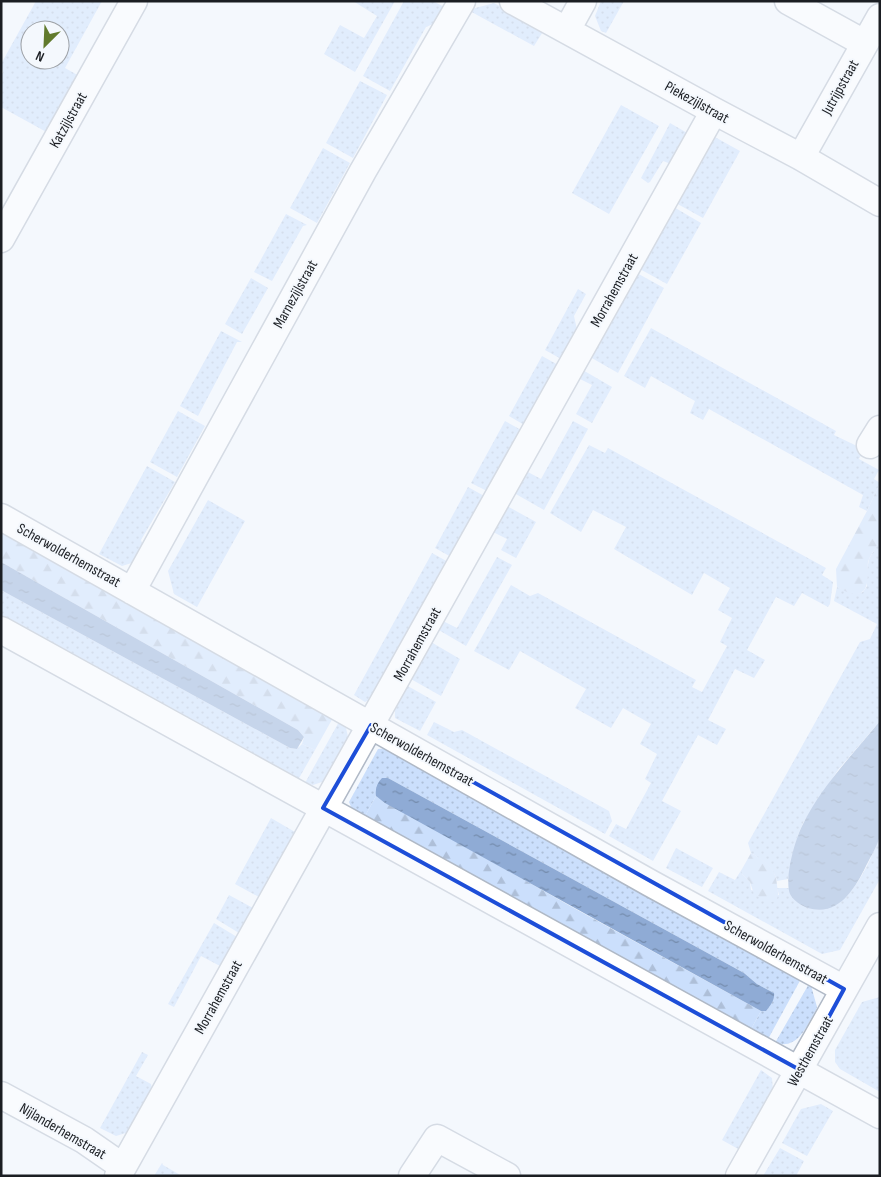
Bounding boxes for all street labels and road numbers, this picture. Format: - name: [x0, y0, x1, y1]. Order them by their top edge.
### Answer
- street label: Jutrijpstraat: [817, 56, 864, 119]
- street label: Piekezijlstraat: [661, 77, 733, 128]
- street label: Katzijlstraat: [45, 89, 92, 152]
- street label: Morrahemstraat: [586, 250, 643, 330]
- street label: Marnezijlstraat: [269, 256, 322, 332]
- street label: Scherwolderhemstraat: [14, 519, 124, 592]
- street label: Morrahemstraat: [389, 604, 446, 684]
- street label: Scherwolderhemstraat: [367, 718, 477, 791]
- street label: Scherwolderhemstraat: [721, 916, 831, 989]
- street label: Morrahemstraat: [190, 957, 247, 1037]
- street label: Westhemstraat: [783, 1012, 838, 1090]
- street label: Nijlanderhemstraat: [16, 1099, 110, 1164]

